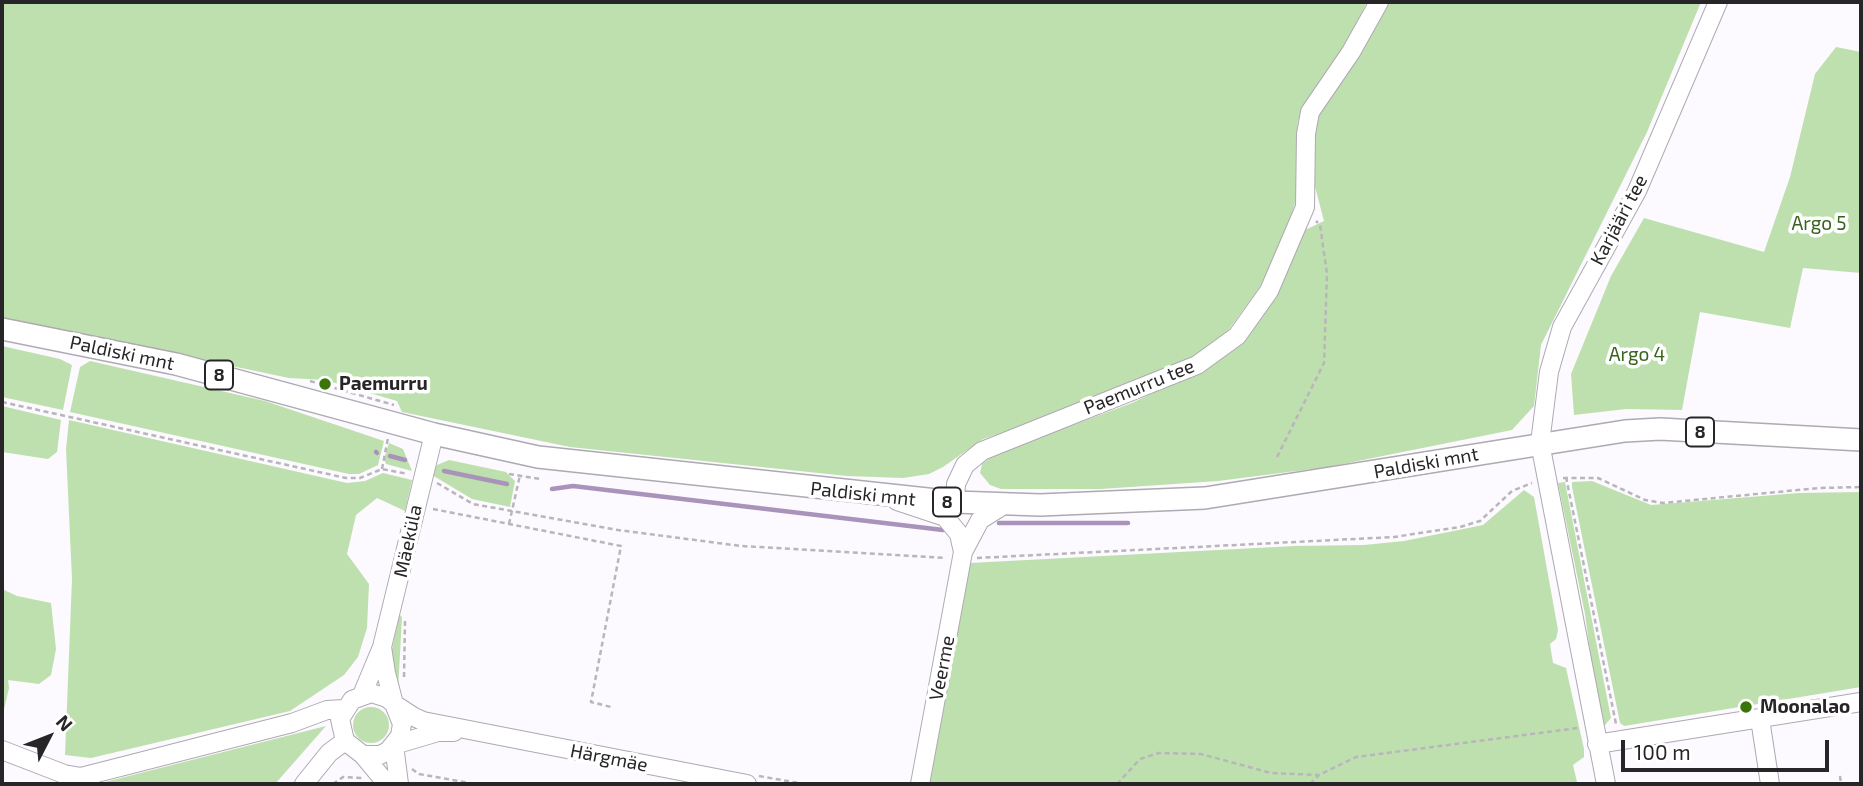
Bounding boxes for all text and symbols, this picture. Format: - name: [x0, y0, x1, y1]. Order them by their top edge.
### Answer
- street label: Karjääri tee: [1586, 171, 1652, 269]
- park label: Argo 5: [1791, 213, 1847, 235]
- street label: Paldiski mnt: [68, 331, 176, 375]
- park label: Argo 4: [1609, 344, 1665, 366]
- street label: Paemurru tee: [1080, 354, 1198, 420]
- road number: 8: [205, 360, 233, 390]
- place label: Paemurru: [339, 373, 428, 395]
- marker: Paemurru: [317, 376, 333, 392]
- road number: 8: [1686, 418, 1714, 446]
- street label: Paldiski mnt: [1372, 443, 1480, 483]
- street label: Paldiski mnt: [809, 477, 917, 511]
- road number: 8: [933, 488, 961, 516]
- street label: Mäeküla: [389, 503, 427, 579]
- street label: Veerme: [925, 634, 959, 702]
- place label: Moonalao: [1760, 696, 1850, 718]
- marker: Moonalao: [1738, 699, 1754, 715]
- north arrow: [14, 702, 84, 772]
- text: N: [52, 710, 78, 735]
- scale bar: [1625, 726, 1833, 770]
- street label: Härgmäe: [568, 739, 650, 777]
- text: 100 m: [1634, 739, 1691, 764]

